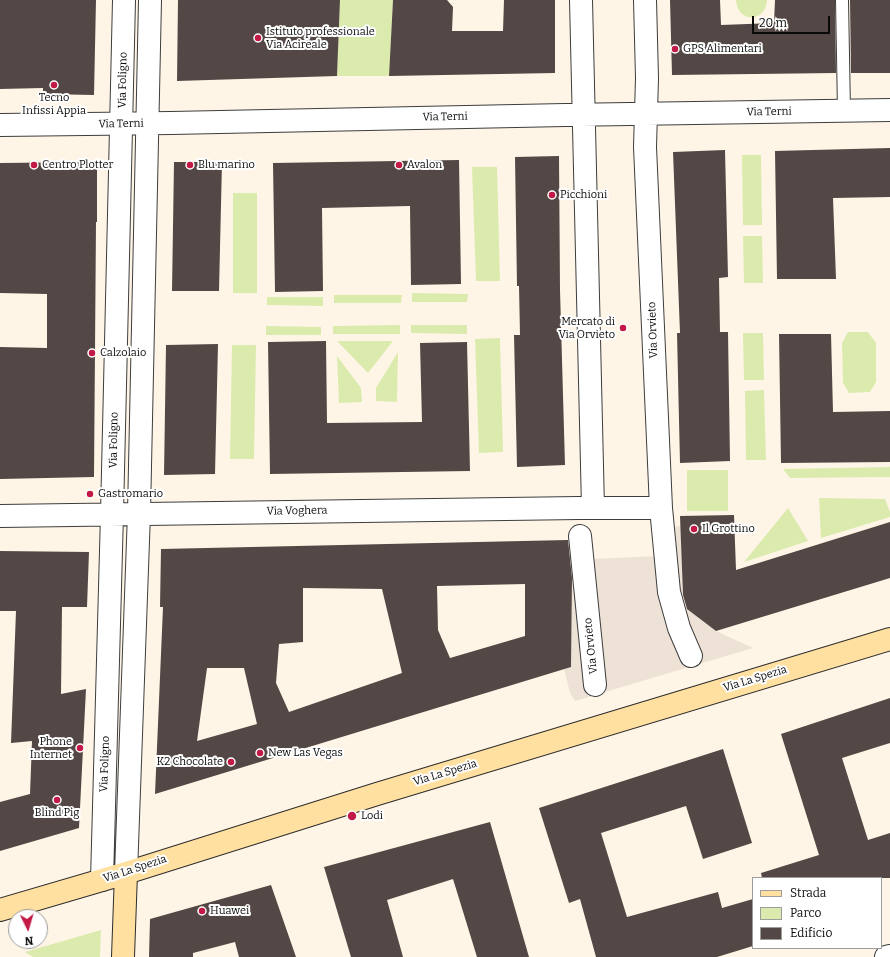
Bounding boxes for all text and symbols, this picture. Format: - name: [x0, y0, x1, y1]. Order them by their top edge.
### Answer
- scale bar: [754, 8, 832, 34]
- text: 20 m: [759, 16, 787, 30]
- place label: Istituto professionale Via Acireale: [266, 25, 375, 51]
- marker: Istituto professionale Via Acireale: [253, 33, 263, 43]
- place label: GPS Alimentari: [683, 42, 762, 56]
- marker: GPS Alimentari: [670, 44, 680, 54]
- street label: Via Foligno: [116, 52, 130, 108]
- marker: Tecno Infissi Appia: [49, 80, 59, 90]
- place label: Tecno Infissi Appia: [22, 91, 86, 117]
- street label: Via Terni: [746, 105, 792, 119]
- street label: Via Terni: [422, 110, 468, 124]
- street label: Via Terni: [98, 117, 144, 131]
- place label: Centro Plotter: [42, 158, 113, 172]
- place label: Blu marino: [198, 158, 255, 172]
- place label: Avalon: [407, 158, 442, 172]
- marker: Centro Plotter: [29, 160, 39, 170]
- marker: Blu marino: [185, 160, 195, 170]
- marker: Avalon: [394, 160, 404, 170]
- place label: Picchioni: [560, 188, 607, 202]
- marker: Picchioni: [547, 190, 557, 200]
- street label: Via Orvieto: [645, 301, 661, 359]
- place label: Mercato di Via Orvieto: [558, 315, 615, 341]
- marker: Mercato di Via Orvieto: [618, 323, 628, 333]
- place label: Calzolaio: [100, 346, 146, 360]
- marker: Calzolaio: [87, 348, 97, 358]
- street label: Via Foligno: [107, 412, 121, 468]
- place label: Gastromario: [98, 487, 163, 501]
- marker: Gastromario: [85, 489, 95, 499]
- street label: Via Voghera: [266, 504, 328, 518]
- place label: Il Grottino: [702, 522, 755, 536]
- marker: Il Grottino: [689, 524, 699, 534]
- street label: Via Orvieto: [581, 617, 601, 675]
- street label: Via La Spezia: [722, 663, 788, 695]
- place label: Phone Internet: [30, 735, 72, 761]
- street label: Via Foligno: [97, 736, 113, 792]
- marker: Phone Internet: [75, 743, 85, 753]
- place label: New Las Vegas: [268, 746, 343, 760]
- marker: New Las Vegas: [255, 748, 265, 758]
- place label: K2 Chocolate: [156, 755, 223, 769]
- marker: K2 Chocolate: [226, 757, 236, 767]
- street label: Via La Spezia: [412, 757, 478, 789]
- marker: Blind Pig: [52, 795, 62, 805]
- place label: Blind Pig: [35, 806, 79, 820]
- place label: Lodi: [361, 809, 383, 823]
- marker: Lodi: [346, 810, 358, 822]
- street label: Via La Spezia: [102, 853, 168, 885]
- legend: [752, 877, 882, 949]
- text: Strada: [790, 886, 826, 900]
- place label: Huawei: [210, 904, 249, 918]
- marker: Huawei: [197, 906, 207, 916]
- text: Parco: [790, 906, 821, 920]
- north arrow: [8, 909, 48, 949]
- text: Edificio: [790, 926, 832, 940]
- text: N: [24, 934, 34, 947]

